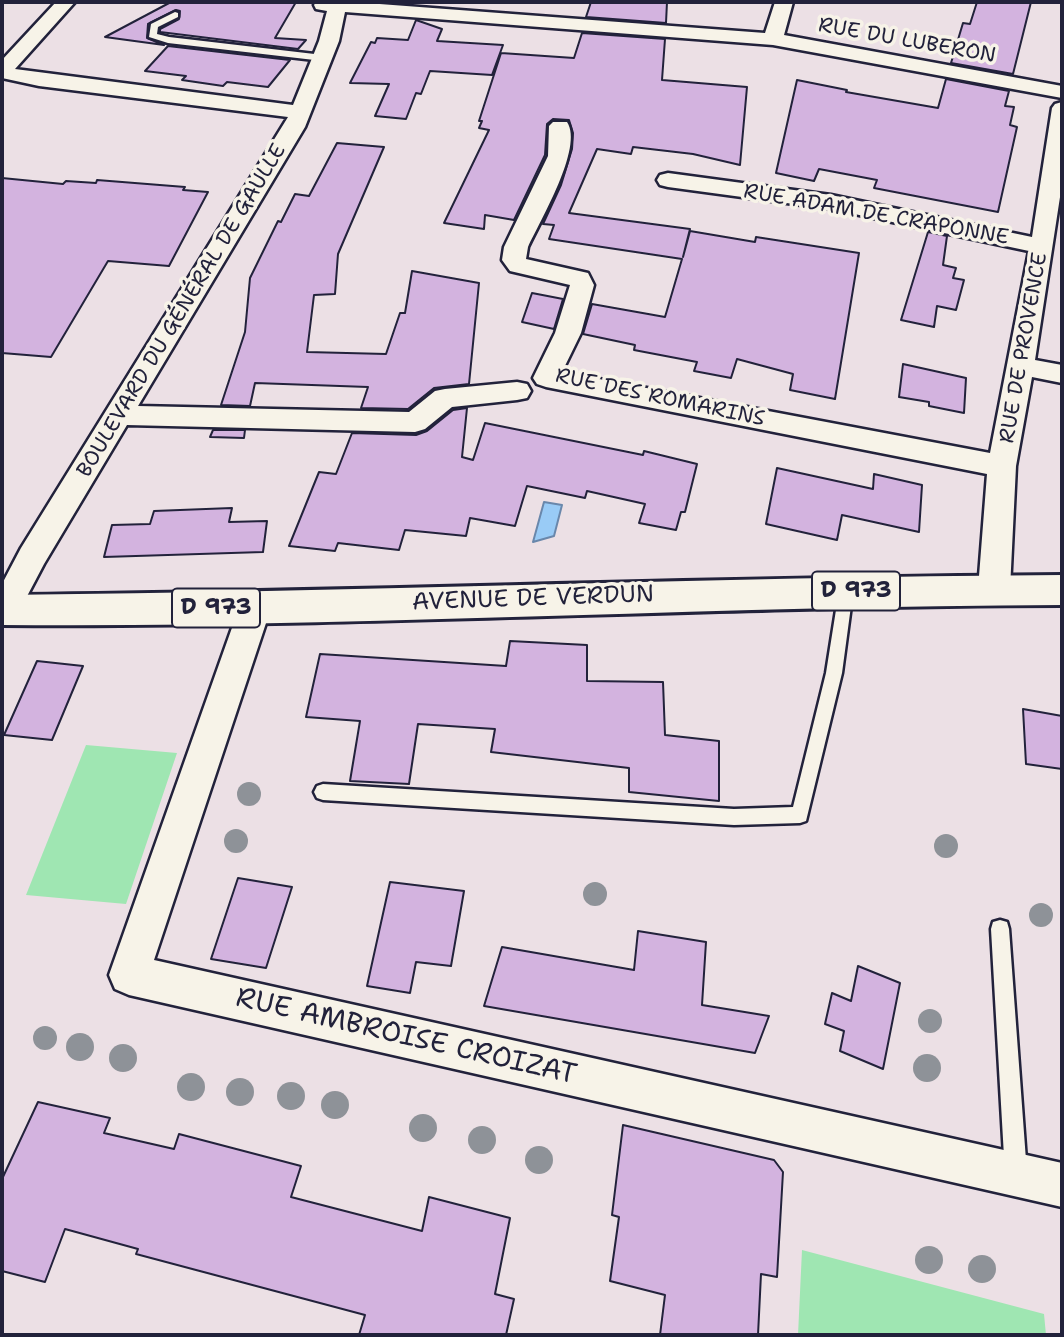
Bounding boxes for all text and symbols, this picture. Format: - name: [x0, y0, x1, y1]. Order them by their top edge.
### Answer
- street label: RUE DU LUBERON: [816, 13, 998, 69]
- street label: BOULEVARD DU GÉNÉRAL DE GAULLE: [72, 140, 292, 482]
- street label: RUE ADAM DE CRAPONNE: [742, 179, 1010, 251]
- street label: RUE DE PROVENCE: [995, 251, 1053, 445]
- street label: RUE DES ROMARINS: [553, 364, 767, 432]
- road number: D 973: [812, 572, 900, 610]
- street label: AVENUE DE VERDUN: [412, 580, 654, 618]
- road number: D 973: [172, 588, 260, 628]
- street label: RUE AMBROISE CROIZAT: [232, 981, 580, 1093]

